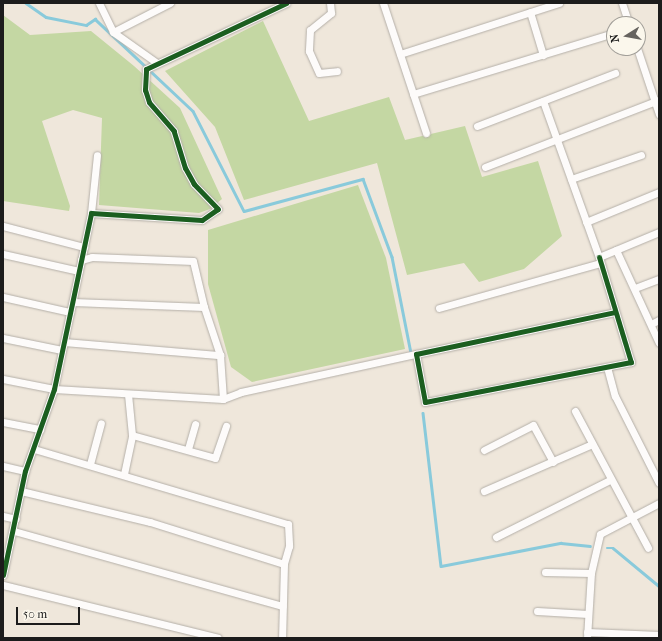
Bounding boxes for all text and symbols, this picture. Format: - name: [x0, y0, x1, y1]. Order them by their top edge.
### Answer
- north arrow: [606, 16, 646, 56]
- text: N: [608, 33, 622, 44]
- scale bar: [18, 599, 82, 625]
- text: 50 m: [23, 607, 47, 621]

